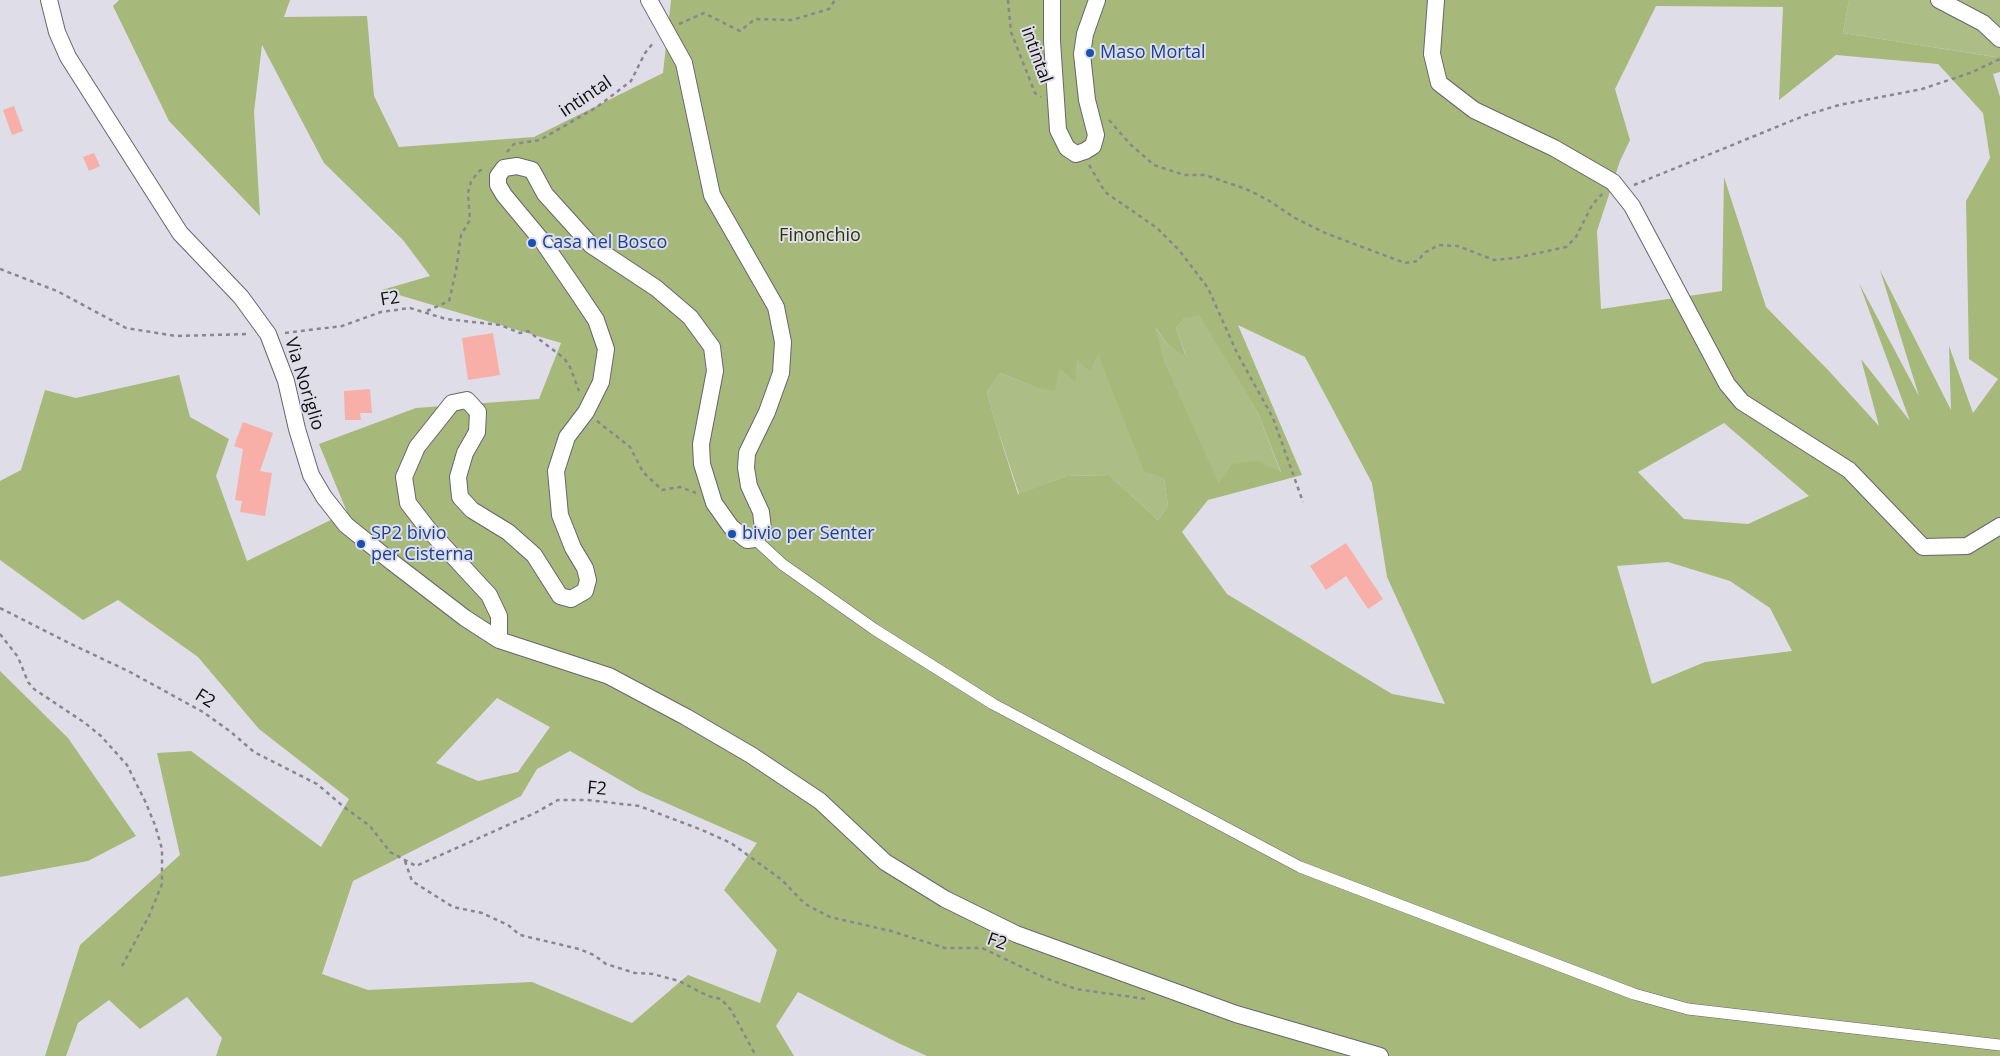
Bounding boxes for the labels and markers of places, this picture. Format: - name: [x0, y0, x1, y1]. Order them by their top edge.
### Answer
- place label: Maso Mortal: [1100, 42, 1206, 64]
- marker: Maso Mortal: [1084, 47, 1096, 59]
- place label: Casa nel Bosco: [542, 232, 667, 254]
- marker: Casa nel Bosco: [526, 237, 538, 249]
- place label: SP2 bivio per Cisterna: [371, 523, 474, 566]
- place label: bivio per Senter: [742, 523, 875, 545]
- marker: bivio per Senter: [726, 528, 738, 540]
- marker: SP2 bivio per Cisterna: [355, 538, 367, 550]

